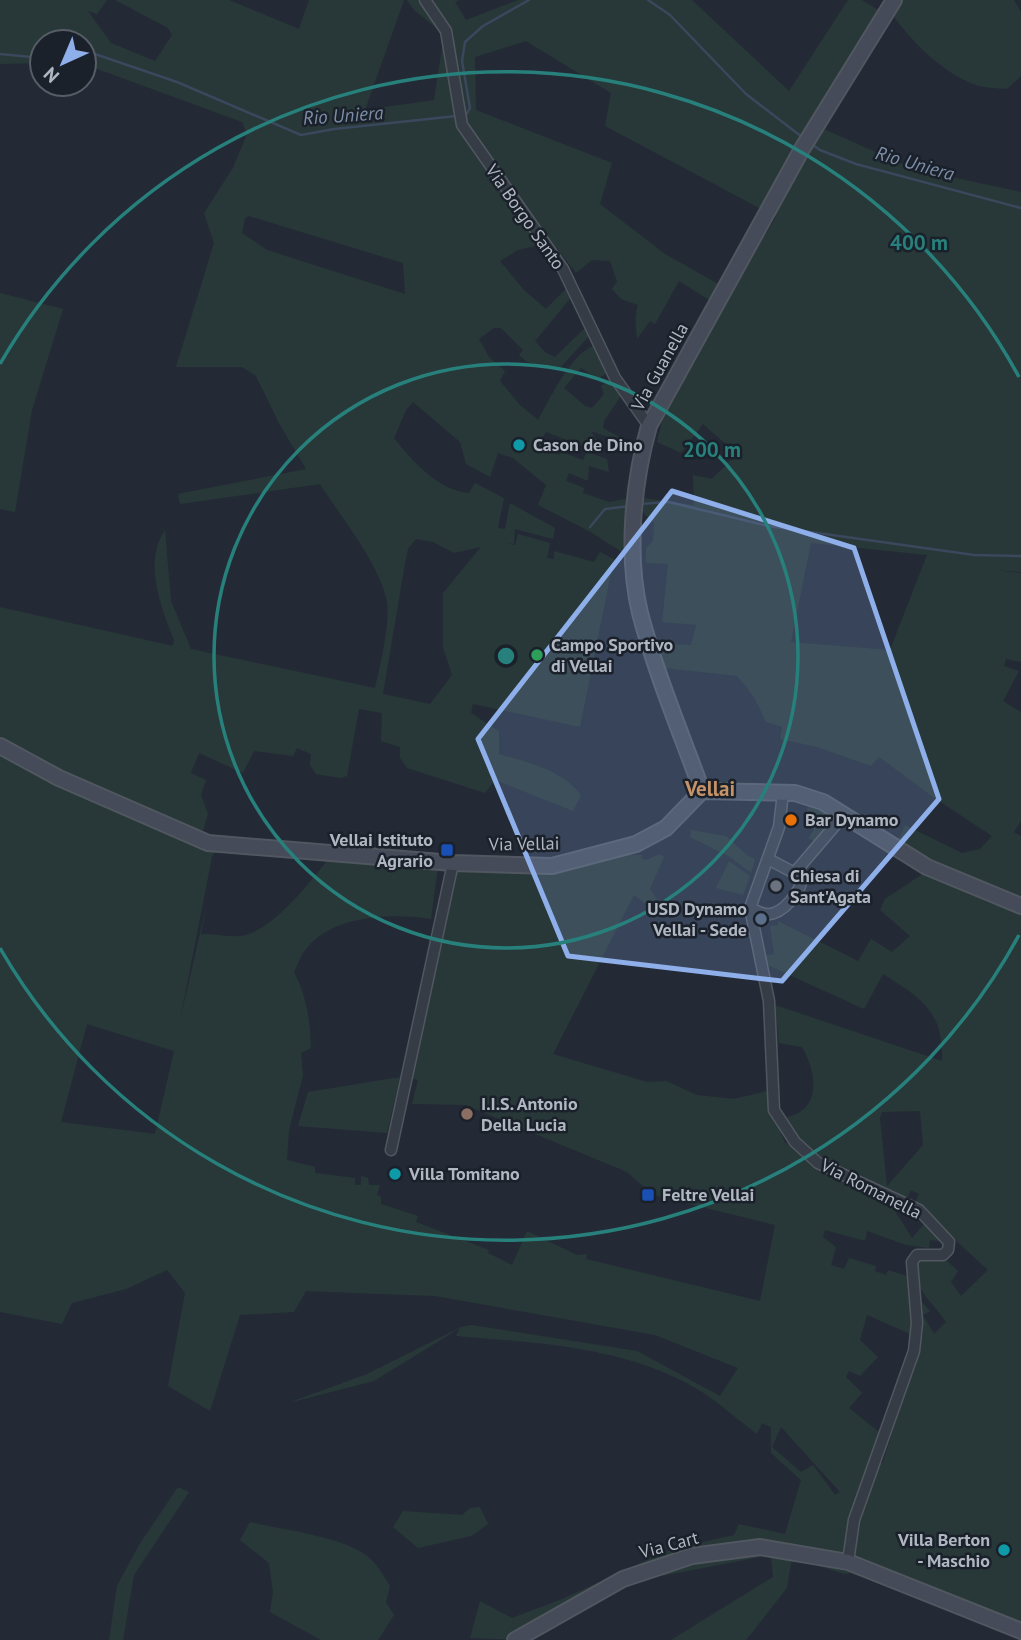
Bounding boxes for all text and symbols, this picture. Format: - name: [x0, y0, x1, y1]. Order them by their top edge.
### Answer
- north arrow: [28, 28, 98, 98]
- text: N: [38, 62, 64, 88]
- water label: Rio Uniera: [302, 100, 385, 130]
- water label: Rio Uniera: [873, 140, 958, 186]
- street label: Via Borgo Santo: [480, 159, 570, 274]
- text: 400 m: [890, 229, 948, 256]
- street label: Via Guanella: [626, 319, 693, 416]
- place label: Cason de Dino: [533, 433, 643, 456]
- text: 200 m: [683, 436, 741, 463]
- marker: Cason de Dino: [511, 437, 527, 453]
- place label: Campo Sportivo di Vellai: [551, 633, 674, 677]
- centre of rings: [494, 644, 518, 668]
- marker: Campo Sportivo di Vellai: [529, 647, 545, 663]
- district label: Vellai: [684, 775, 735, 802]
- place label: Bar Dynamo: [805, 808, 899, 831]
- marker: Bar Dynamo: [783, 812, 799, 828]
- place label: Vellai Istituto Agrario: [329, 828, 433, 872]
- street label: Via Vellai: [487, 831, 560, 856]
- marker: Vellai Istituto Agrario: [439, 842, 455, 858]
- place label: Chiesa di Sant'Agata: [790, 864, 871, 908]
- marker: Chiesa di Sant'Agata: [768, 878, 784, 894]
- place label: USD Dynamo Vellai - Sede: [647, 897, 747, 941]
- marker: USD Dynamo Vellai - Sede: [753, 911, 769, 927]
- place label: I.I.S. Antonio Della Lucia: [481, 1092, 578, 1136]
- marker: I.I.S. Antonio Della Lucia: [459, 1106, 475, 1122]
- street label: Via Romanella: [816, 1153, 926, 1224]
- place label: Villa Tomitano: [408, 1162, 520, 1185]
- marker: Villa Tomitano: [387, 1166, 403, 1182]
- place label: Feltre Vellai: [662, 1183, 754, 1206]
- marker: Feltre Vellai: [640, 1187, 656, 1203]
- street label: Via Cart: [636, 1526, 701, 1564]
- place label: Villa Berton - Maschio: [897, 1528, 990, 1572]
- marker: Villa Berton - Maschio: [996, 1542, 1012, 1558]

